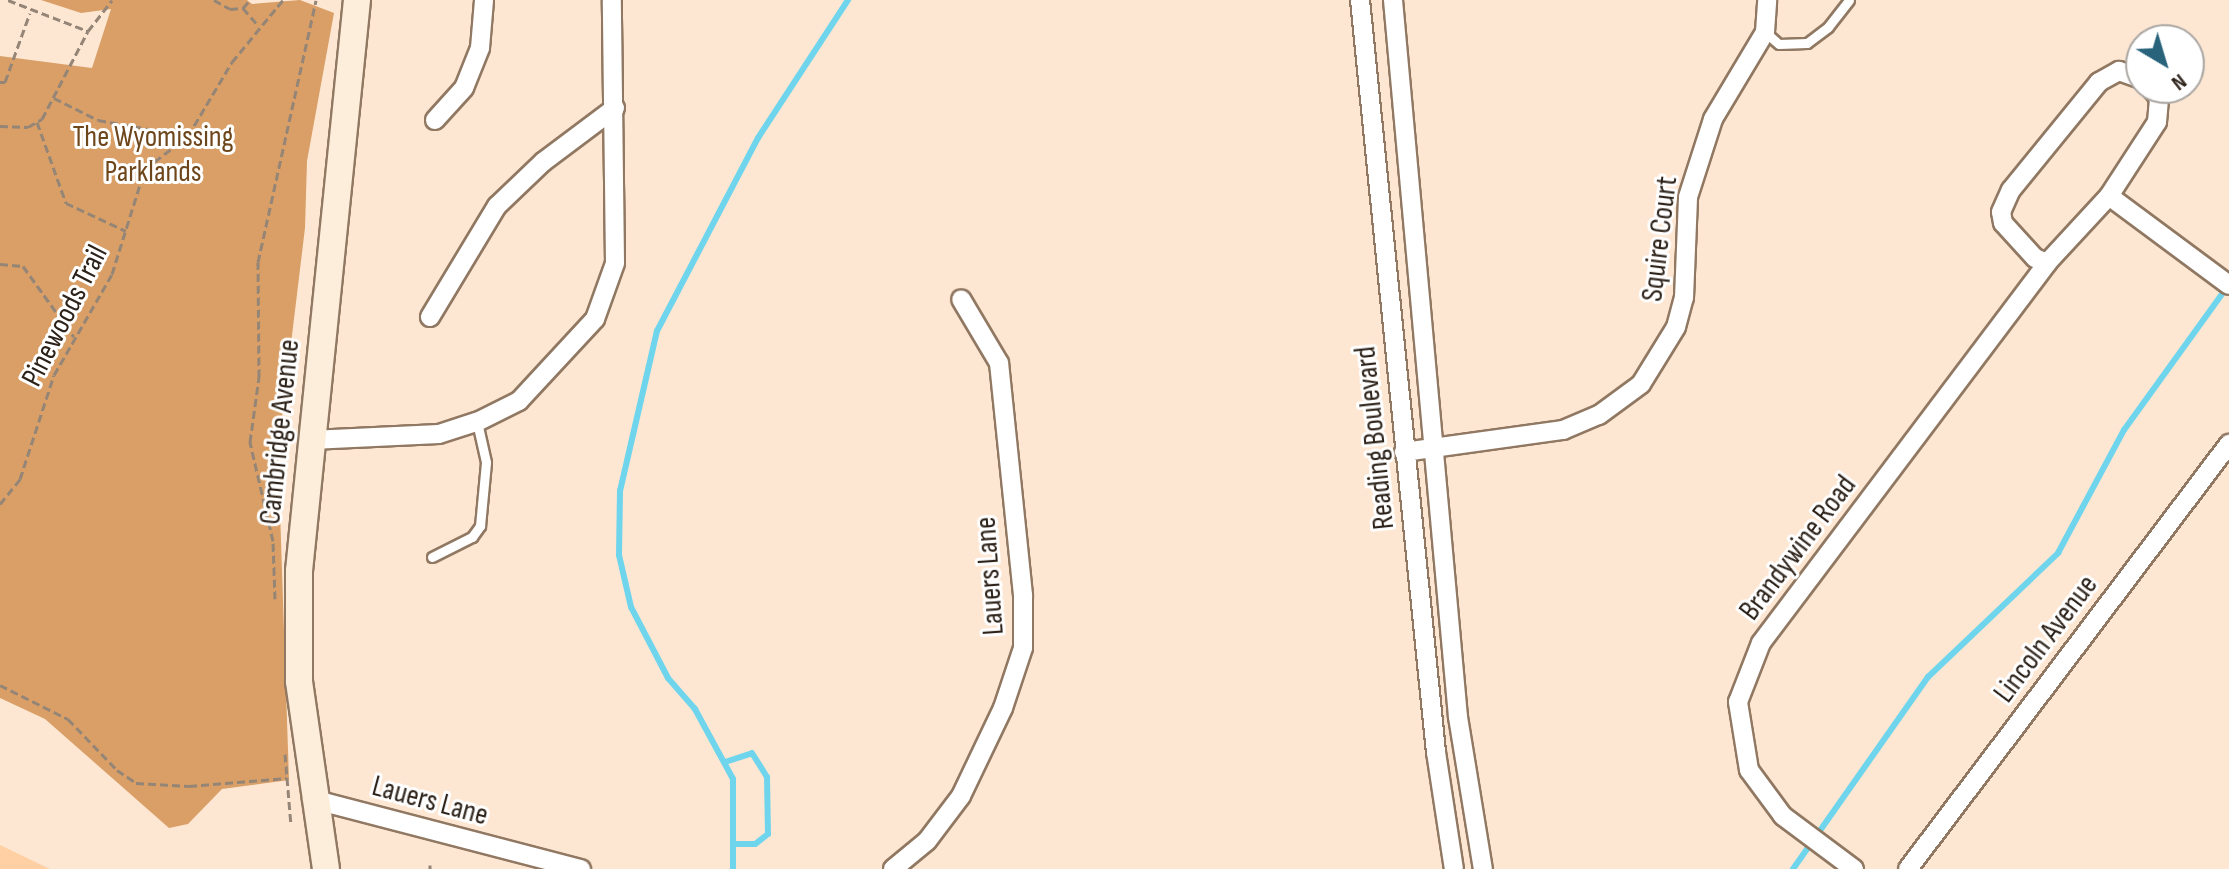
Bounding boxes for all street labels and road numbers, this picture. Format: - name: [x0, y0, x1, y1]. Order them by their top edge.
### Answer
- street label: Squire Court: [1634, 174, 1686, 304]
- street label: Pinewoods Trail: [14, 239, 116, 393]
- street label: Cambridge Avenue: [252, 338, 308, 526]
- street label: Reading Boulevard: [1347, 345, 1403, 531]
- street label: Brandywine Road: [1732, 468, 1864, 628]
- street label: Lauers Lane: [968, 516, 1012, 636]
- street label: Lincoln Avenue: [1986, 568, 2106, 710]
- street label: Lauers Lane: [368, 768, 492, 834]

